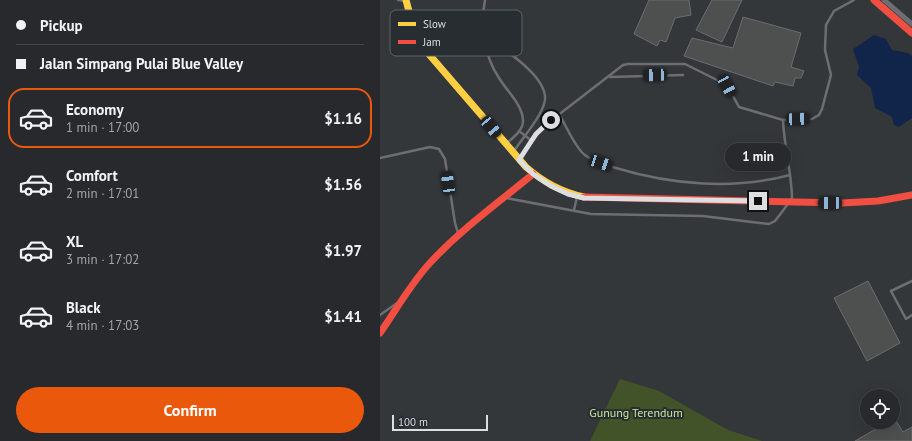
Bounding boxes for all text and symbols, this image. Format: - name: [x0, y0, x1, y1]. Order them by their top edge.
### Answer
- legend: [390, 10, 522, 56]
- text: Pickup: [40, 16, 83, 35]
- text: Slow: [423, 17, 446, 31]
- text: Jam: [422, 35, 441, 49]
- text: Jalan Simpang Pulai Blue Valley: [40, 54, 243, 73]
- car: [643, 69, 667, 81]
- car: [716, 73, 738, 99]
- icon: car: [18, 100, 54, 136]
- text: Economy: [66, 100, 124, 119]
- text: $1.16: [324, 109, 362, 128]
- route start: [542, 111, 560, 129]
- car: [786, 113, 810, 125]
- car: [479, 114, 503, 140]
- text: 1 min · 17:00: [66, 119, 139, 136]
- callout: 1 min: [725, 143, 791, 171]
- text: 1 min: [742, 148, 774, 165]
- car: [588, 154, 614, 172]
- icon: car: [18, 166, 54, 202]
- text: Comfort: [66, 166, 118, 185]
- car: [440, 170, 456, 196]
- text: $1.56: [324, 175, 362, 194]
- text: 2 min · 17:01: [66, 185, 139, 202]
- route end: [749, 192, 767, 210]
- car: [818, 197, 842, 209]
- icon: car: [18, 232, 54, 268]
- text: XL: [66, 232, 83, 251]
- text: $1.97: [324, 241, 362, 260]
- text: 3 min · 17:02: [66, 251, 139, 268]
- icon: car: [18, 298, 54, 334]
- text: Black: [66, 298, 101, 317]
- text: $1.41: [324, 307, 362, 326]
- text: 4 min · 17:03: [66, 317, 139, 334]
- button: Confirm: [16, 387, 364, 433]
- map controls: [860, 389, 900, 429]
- button: locate: [860, 389, 900, 429]
- park label: Gunung Terendum: [589, 405, 683, 420]
- scale bar: [392, 413, 488, 432]
- text: 100 m: [398, 415, 428, 429]

